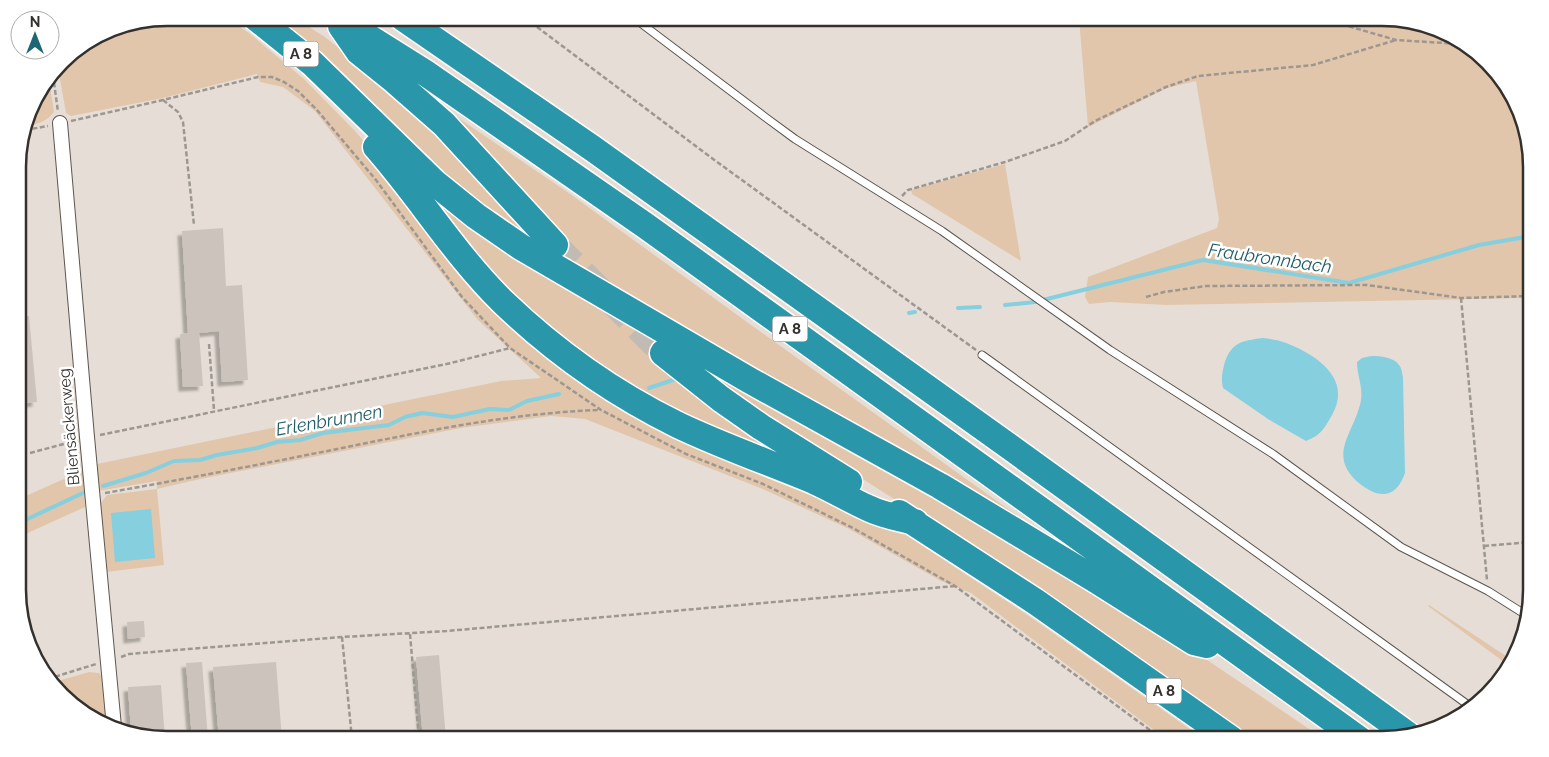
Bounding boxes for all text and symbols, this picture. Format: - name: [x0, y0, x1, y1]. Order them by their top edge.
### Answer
- north arrow: [10, 10, 60, 60]
- text: N: [30, 14, 40, 30]
- road number: A 8: [284, 42, 318, 66]
- water label: Fraubronnbach: [1207, 239, 1333, 277]
- road number: A 8: [772, 316, 808, 342]
- street label: Bliensäckerweg: [54, 368, 84, 486]
- water label: Erlenbrunnen: [274, 400, 384, 440]
- road number: A 8: [1146, 678, 1182, 704]

